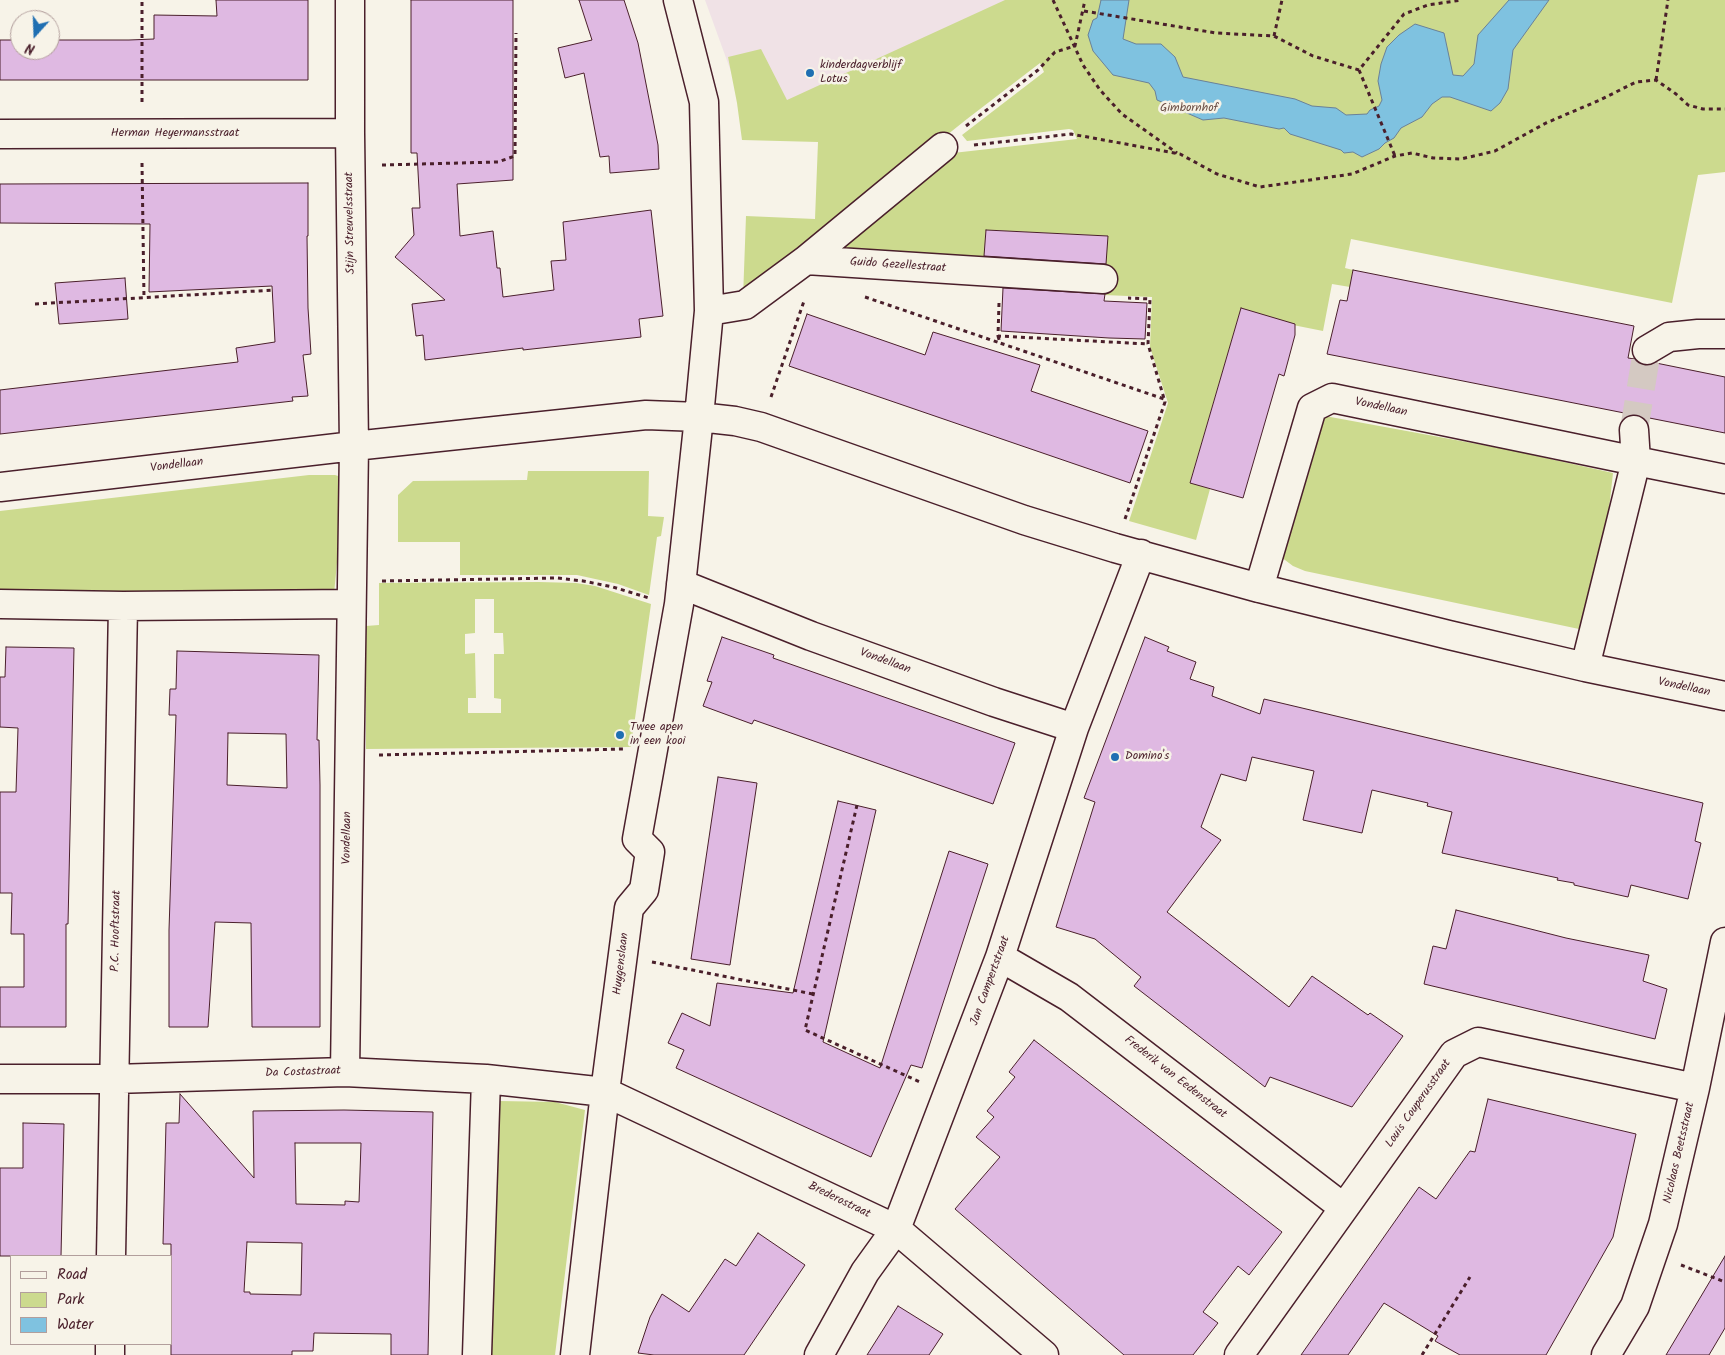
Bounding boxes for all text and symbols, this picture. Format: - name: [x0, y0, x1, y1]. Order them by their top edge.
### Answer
- north arrow: [10, 10, 60, 60]
- text: N: [22, 36, 38, 60]
- place label: kinderdagverblijf Lotus: [820, 59, 902, 87]
- marker: kinderdagverblijf Lotus: [804, 67, 816, 79]
- park label: Gimbornhof: [1160, 102, 1218, 116]
- street label: Herman Heyermansstraat: [111, 127, 239, 141]
- street label: Stijn Streuvelsstraat: [343, 172, 359, 274]
- street label: Guido Gezellestraat: [849, 255, 947, 277]
- street label: Vondellaan: [1354, 395, 1408, 421]
- street label: Vondellaan: [150, 456, 204, 476]
- street label: Vondellaan: [858, 646, 912, 678]
- street label: Vondellaan: [1657, 675, 1711, 701]
- place label: Twee apen in een kooi: [630, 721, 685, 749]
- marker: Twee apen in een kooi: [614, 729, 626, 741]
- place label: Domino's: [1125, 750, 1169, 764]
- marker: Domino's: [1109, 751, 1121, 763]
- street label: Vondellaan: [340, 811, 356, 865]
- street label: P.C. Hooftstraat: [109, 890, 125, 972]
- street label: Huygenslaan: [611, 932, 633, 996]
- street label: Jan Campertstraat: [968, 934, 1014, 1028]
- street label: Frederik van Eedenstraat: [1121, 1034, 1229, 1122]
- street label: Louis Couperusstraat: [1383, 1057, 1455, 1151]
- street label: Da Costastraat: [265, 1064, 341, 1082]
- street label: Nicolaas Beetsstraat: [1661, 1101, 1699, 1205]
- street label: Brederostraat: [806, 1180, 872, 1222]
- legend: [10, 1255, 172, 1345]
- text: Road: [57, 1263, 87, 1287]
- text: Park: [57, 1288, 84, 1312]
- text: Water: [57, 1313, 93, 1337]

